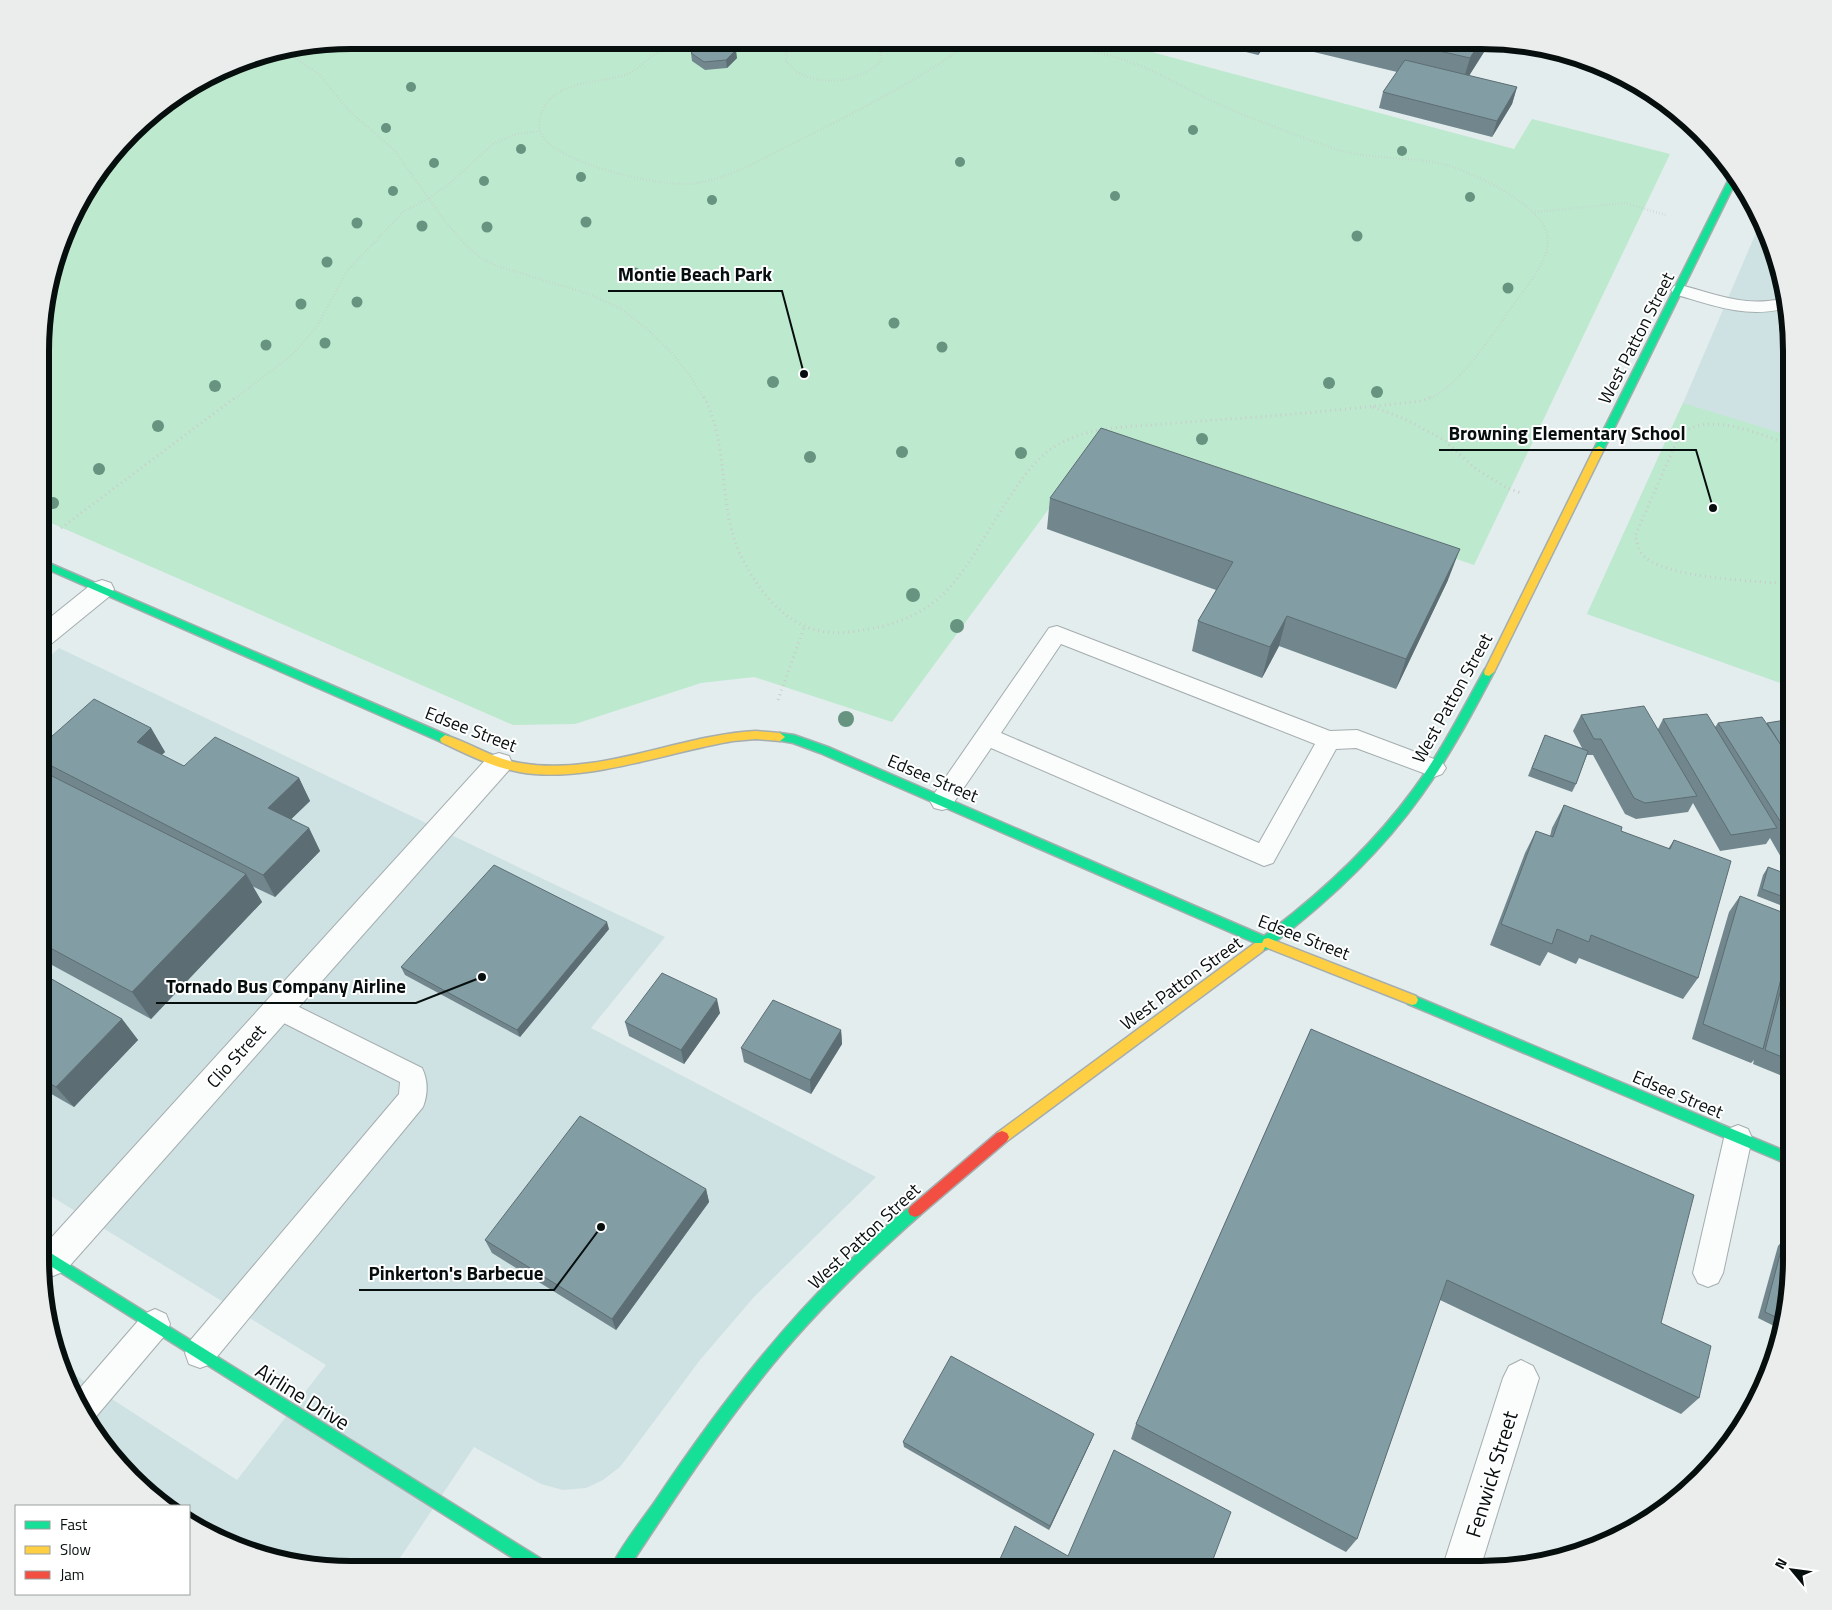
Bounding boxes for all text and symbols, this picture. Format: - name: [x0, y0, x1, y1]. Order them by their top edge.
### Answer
- callout: Montie Beach Park: [608, 257, 782, 291]
- text: Montie Beach Park: [618, 259, 772, 288]
- street label: West Patton Street: [1591, 267, 1681, 409]
- callout: Browning Elementary School: [1439, 416, 1696, 450]
- text: Browning Elementary School: [1448, 418, 1686, 447]
- street label: West Patton Street: [1405, 627, 1499, 768]
- street label: Edsee Street: [421, 699, 521, 759]
- street label: Edsee Street: [883, 747, 983, 809]
- street label: Edsee Street: [1254, 907, 1354, 967]
- street label: West Patton Street: [1114, 929, 1248, 1037]
- callout: Tornado Bus Company Airline: [156, 969, 416, 1003]
- text: Tornado Bus Company Airline: [166, 971, 406, 1000]
- street label: Clio Street: [200, 1018, 273, 1094]
- street label: Edsee Street: [1628, 1063, 1728, 1125]
- street label: West Patton Street: [802, 1176, 927, 1295]
- callout: Pinkerton's Barbecue: [359, 1256, 554, 1290]
- text: Pinkerton's Barbecue: [368, 1258, 544, 1287]
- street label: Airline Drive: [249, 1354, 357, 1438]
- street label: Fenwick Street: [1457, 1406, 1526, 1541]
- legend: [15, 1505, 190, 1595]
- text: Fast: [60, 1513, 88, 1536]
- text: Slow: [60, 1538, 91, 1561]
- north arrow: [1767, 1545, 1817, 1595]
- text: N: [1769, 1554, 1792, 1573]
- text: Jam: [60, 1563, 84, 1586]

